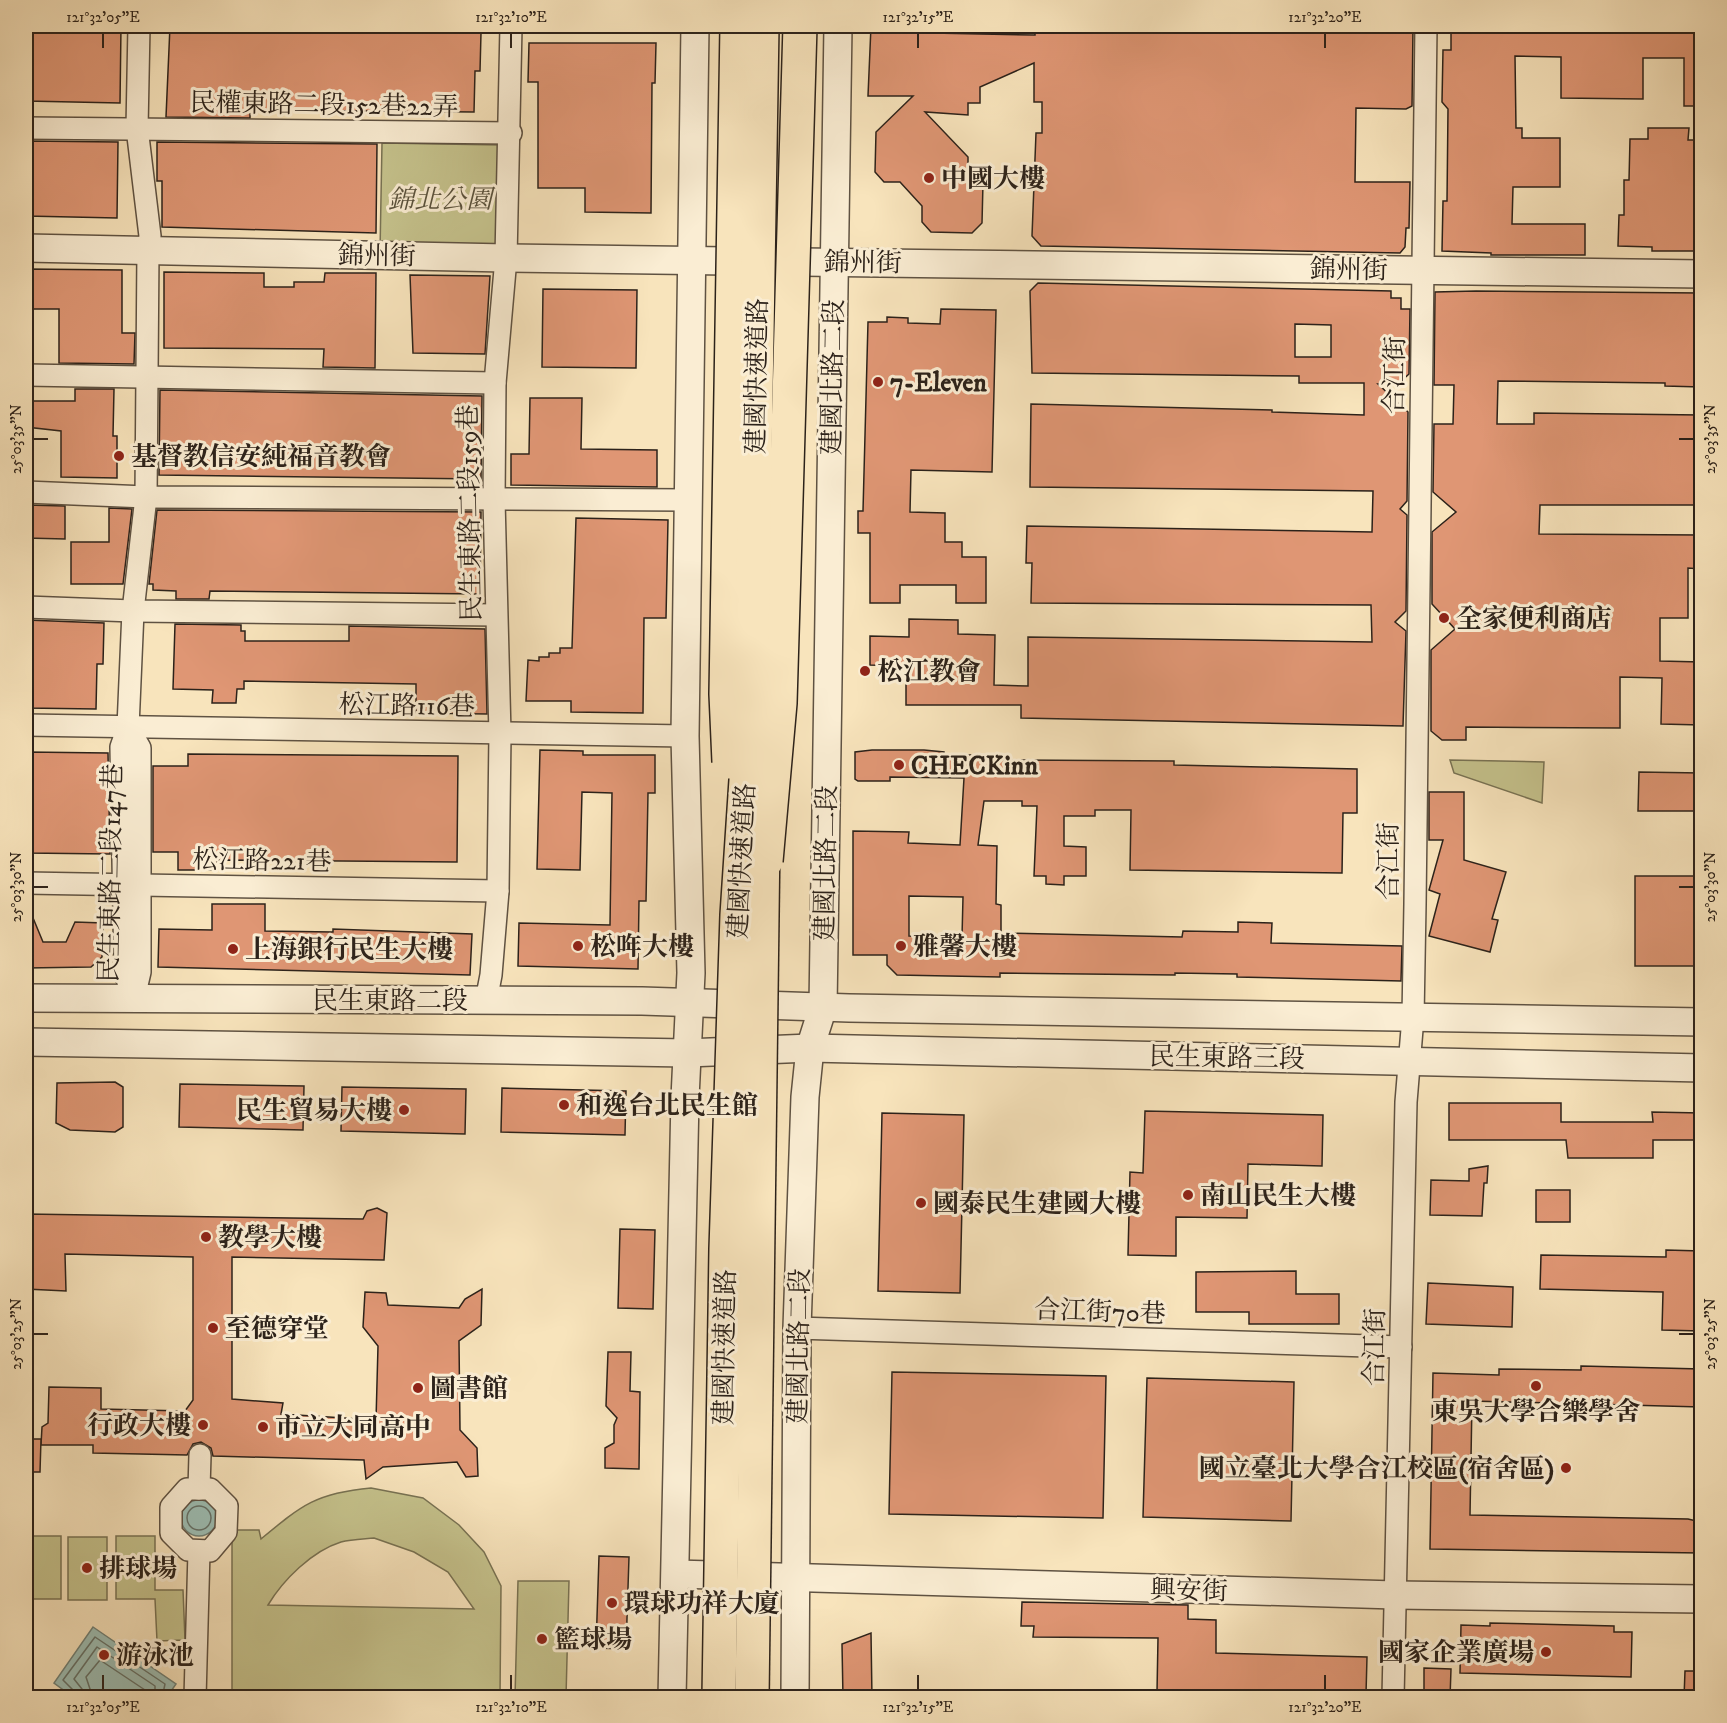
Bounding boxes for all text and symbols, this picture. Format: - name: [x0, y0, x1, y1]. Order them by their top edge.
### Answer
- text: 121°32'05"E: [66, 8, 140, 27]
- text: 121°32'10"E: [475, 8, 547, 27]
- text: 121°32'15"E: [883, 8, 954, 27]
- text: 121°32'20"E: [1288, 8, 1362, 27]
- street label: 民權東路二段152巷22弄: [189, 87, 459, 124]
- place label: 中國大樓: [941, 163, 1045, 196]
- marker: 中國大樓: [922, 171, 936, 185]
- park label: 錦北公園: [388, 184, 496, 217]
- street label: 錦州街: [338, 239, 416, 274]
- street label: 錦州街: [824, 246, 902, 281]
- street label: 錦州街: [1310, 253, 1388, 288]
- street label: 建國快速道路: [740, 298, 775, 454]
- street label: 建國北路二段: [816, 299, 851, 455]
- street label: 合江街: [1378, 336, 1413, 414]
- place label: 7-Eleven: [890, 367, 987, 400]
- marker: 7-Eleven: [871, 375, 885, 389]
- text: 25°03'35"N: [7, 404, 26, 474]
- street label: 民生東路二段159巷: [452, 404, 489, 622]
- text: 25°03'35"N: [1701, 404, 1720, 474]
- place label: 基督教信安純福音教會: [131, 441, 391, 474]
- marker: 基督教信安純福音教會: [112, 449, 126, 463]
- place label: 全家便利商店: [1456, 603, 1612, 636]
- marker: 全家便利商店: [1437, 611, 1451, 625]
- place label: 松江教會: [877, 656, 981, 689]
- marker: 松江教會: [858, 664, 872, 678]
- street label: 松江路116巷: [338, 689, 476, 724]
- place label: CHECKinn: [911, 750, 1038, 783]
- marker: CHECKinn: [892, 758, 906, 772]
- street label: 民生東路二段147巷: [93, 763, 130, 983]
- street label: 建國快速道路: [722, 782, 763, 940]
- street label: 建國北路二段: [809, 785, 844, 941]
- street label: 合江街: [1373, 822, 1406, 900]
- street label: 松江路221巷: [192, 844, 332, 879]
- text: 25°03'30"N: [7, 852, 26, 922]
- text: 25°03'30"N: [1701, 852, 1720, 922]
- place label: 松哖大樓: [590, 931, 694, 964]
- place label: 雅馨大樓: [913, 931, 1017, 964]
- place label: 上海銀行民生大樓: [245, 934, 453, 967]
- marker: 松哖大樓: [571, 939, 585, 953]
- marker: 雅馨大樓: [894, 939, 908, 953]
- marker: 上海銀行民生大樓: [226, 942, 240, 956]
- street label: 民生東路二段: [312, 985, 468, 1018]
- street label: 民生東路三段: [1149, 1041, 1305, 1076]
- place label: 和逸台北民生館: [576, 1090, 758, 1123]
- place label: 民生貿易大樓: [236, 1095, 392, 1128]
- marker: 和逸台北民生館: [557, 1098, 571, 1112]
- marker: 民生貿易大樓: [397, 1103, 411, 1117]
- place label: 南山民生大樓: [1200, 1180, 1356, 1213]
- place label: 國泰民生建國大樓: [933, 1188, 1141, 1221]
- marker: 南山民生大樓: [1181, 1188, 1195, 1202]
- marker: 國泰民生建國大樓: [914, 1196, 928, 1210]
- place label: 教學大樓: [218, 1222, 322, 1255]
- marker: 教學大樓: [199, 1230, 213, 1244]
- street label: 建國北路二段: [782, 1268, 817, 1424]
- street label: 建國快速道路: [708, 1269, 743, 1425]
- street label: 合江街70巷: [1034, 1294, 1166, 1331]
- text: 25°03'25"N: [7, 1298, 26, 1370]
- text: 25°03'25"N: [1701, 1298, 1720, 1370]
- street label: 合江街: [1358, 1308, 1393, 1386]
- place label: 至德穿堂: [225, 1313, 329, 1346]
- marker: 至德穿堂: [206, 1321, 220, 1335]
- place label: 圖書館: [430, 1373, 508, 1406]
- marker: 東吳大學合樂學舍: [1529, 1379, 1543, 1393]
- marker: 圖書館: [411, 1381, 425, 1395]
- place label: 東吳大學合樂學舍: [1432, 1396, 1640, 1429]
- place label: 行政大樓: [87, 1410, 191, 1443]
- place label: 市立大同高中: [275, 1412, 431, 1445]
- marker: 行政大樓: [196, 1418, 210, 1432]
- marker: 市立大同高中: [256, 1420, 270, 1434]
- place label: 國立臺北大學合江校區(宿舍區): [1199, 1453, 1554, 1486]
- marker: 國立臺北大學合江校區(宿舍區): [1559, 1461, 1573, 1475]
- place label: 排球場: [99, 1553, 177, 1586]
- marker: 排球場: [80, 1561, 94, 1575]
- street label: 興安街: [1150, 1574, 1228, 1609]
- place label: 環球功祥大廈: [624, 1588, 780, 1621]
- marker: 環球功祥大廈: [605, 1596, 619, 1610]
- place label: 籃球場: [554, 1624, 632, 1657]
- marker: 籃球場: [535, 1632, 549, 1646]
- place label: 國家企業廣場: [1378, 1637, 1534, 1670]
- place label: 游泳池: [116, 1640, 194, 1673]
- marker: 國家企業廣場: [1539, 1645, 1553, 1659]
- marker: 游泳池: [97, 1648, 111, 1662]
- text: 121°32'05"E: [66, 1698, 140, 1717]
- text: 121°32'10"E: [475, 1698, 547, 1717]
- text: 121°32'15"E: [883, 1698, 954, 1717]
- text: 121°32'20"E: [1288, 1698, 1362, 1717]

